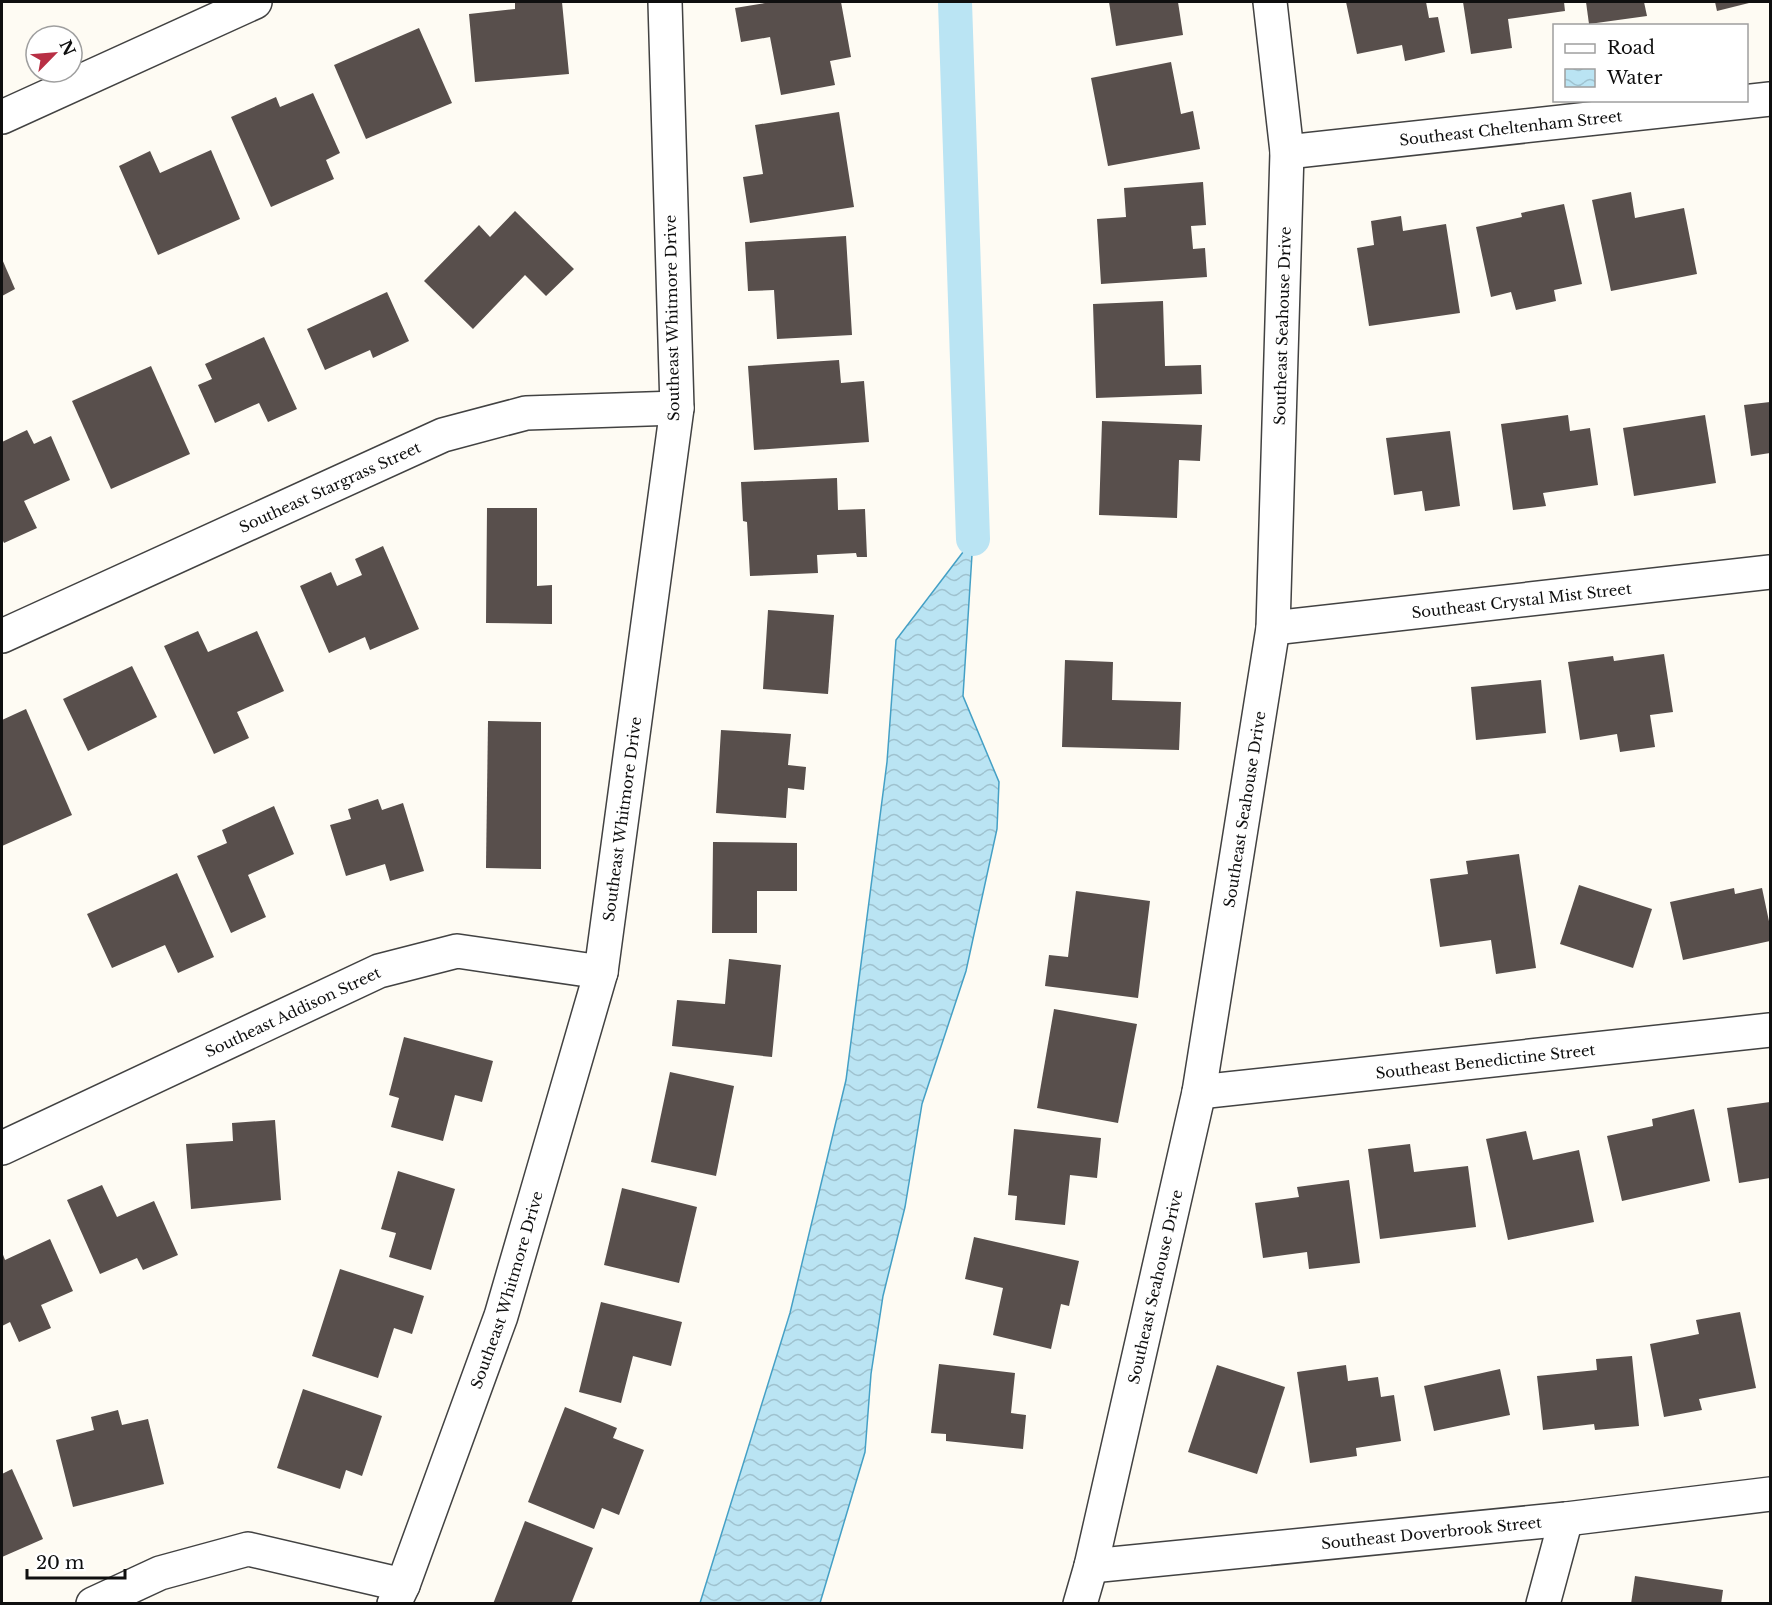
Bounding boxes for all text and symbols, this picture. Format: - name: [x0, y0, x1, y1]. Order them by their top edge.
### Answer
- north arrow: [24, 24, 84, 84]
- legend: [1553, 24, 1748, 102]
- text: N: [55, 37, 80, 59]
- text: Road: [1607, 37, 1655, 59]
- text: Water: [1606, 67, 1663, 89]
- street label: Southeast Cheltenham Street: [1398, 106, 1623, 149]
- street label: Southeast Whitmore Drive: [661, 215, 683, 421]
- street label: Southeast Seahouse Drive: [1269, 226, 1294, 425]
- street label: Southeast Stargrass Street: [236, 437, 424, 536]
- street label: Southeast Crystal Mist Street: [1410, 578, 1633, 622]
- street label: Southeast Seahouse Drive: [1219, 710, 1269, 909]
- street label: Southeast Whitmore Drive: [598, 715, 645, 923]
- street label: Southeast Addison Street: [202, 962, 384, 1061]
- street label: Southeast Benedictine Street: [1374, 1040, 1596, 1082]
- street label: Southeast Seahouse Drive: [1123, 1188, 1186, 1386]
- street label: Southeast Whitmore Drive: [466, 1189, 546, 1391]
- street label: Southeast Doverbrook Street: [1320, 1512, 1543, 1553]
- scale bar: [27, 1542, 124, 1580]
- text: 20 m: [36, 1552, 84, 1574]

